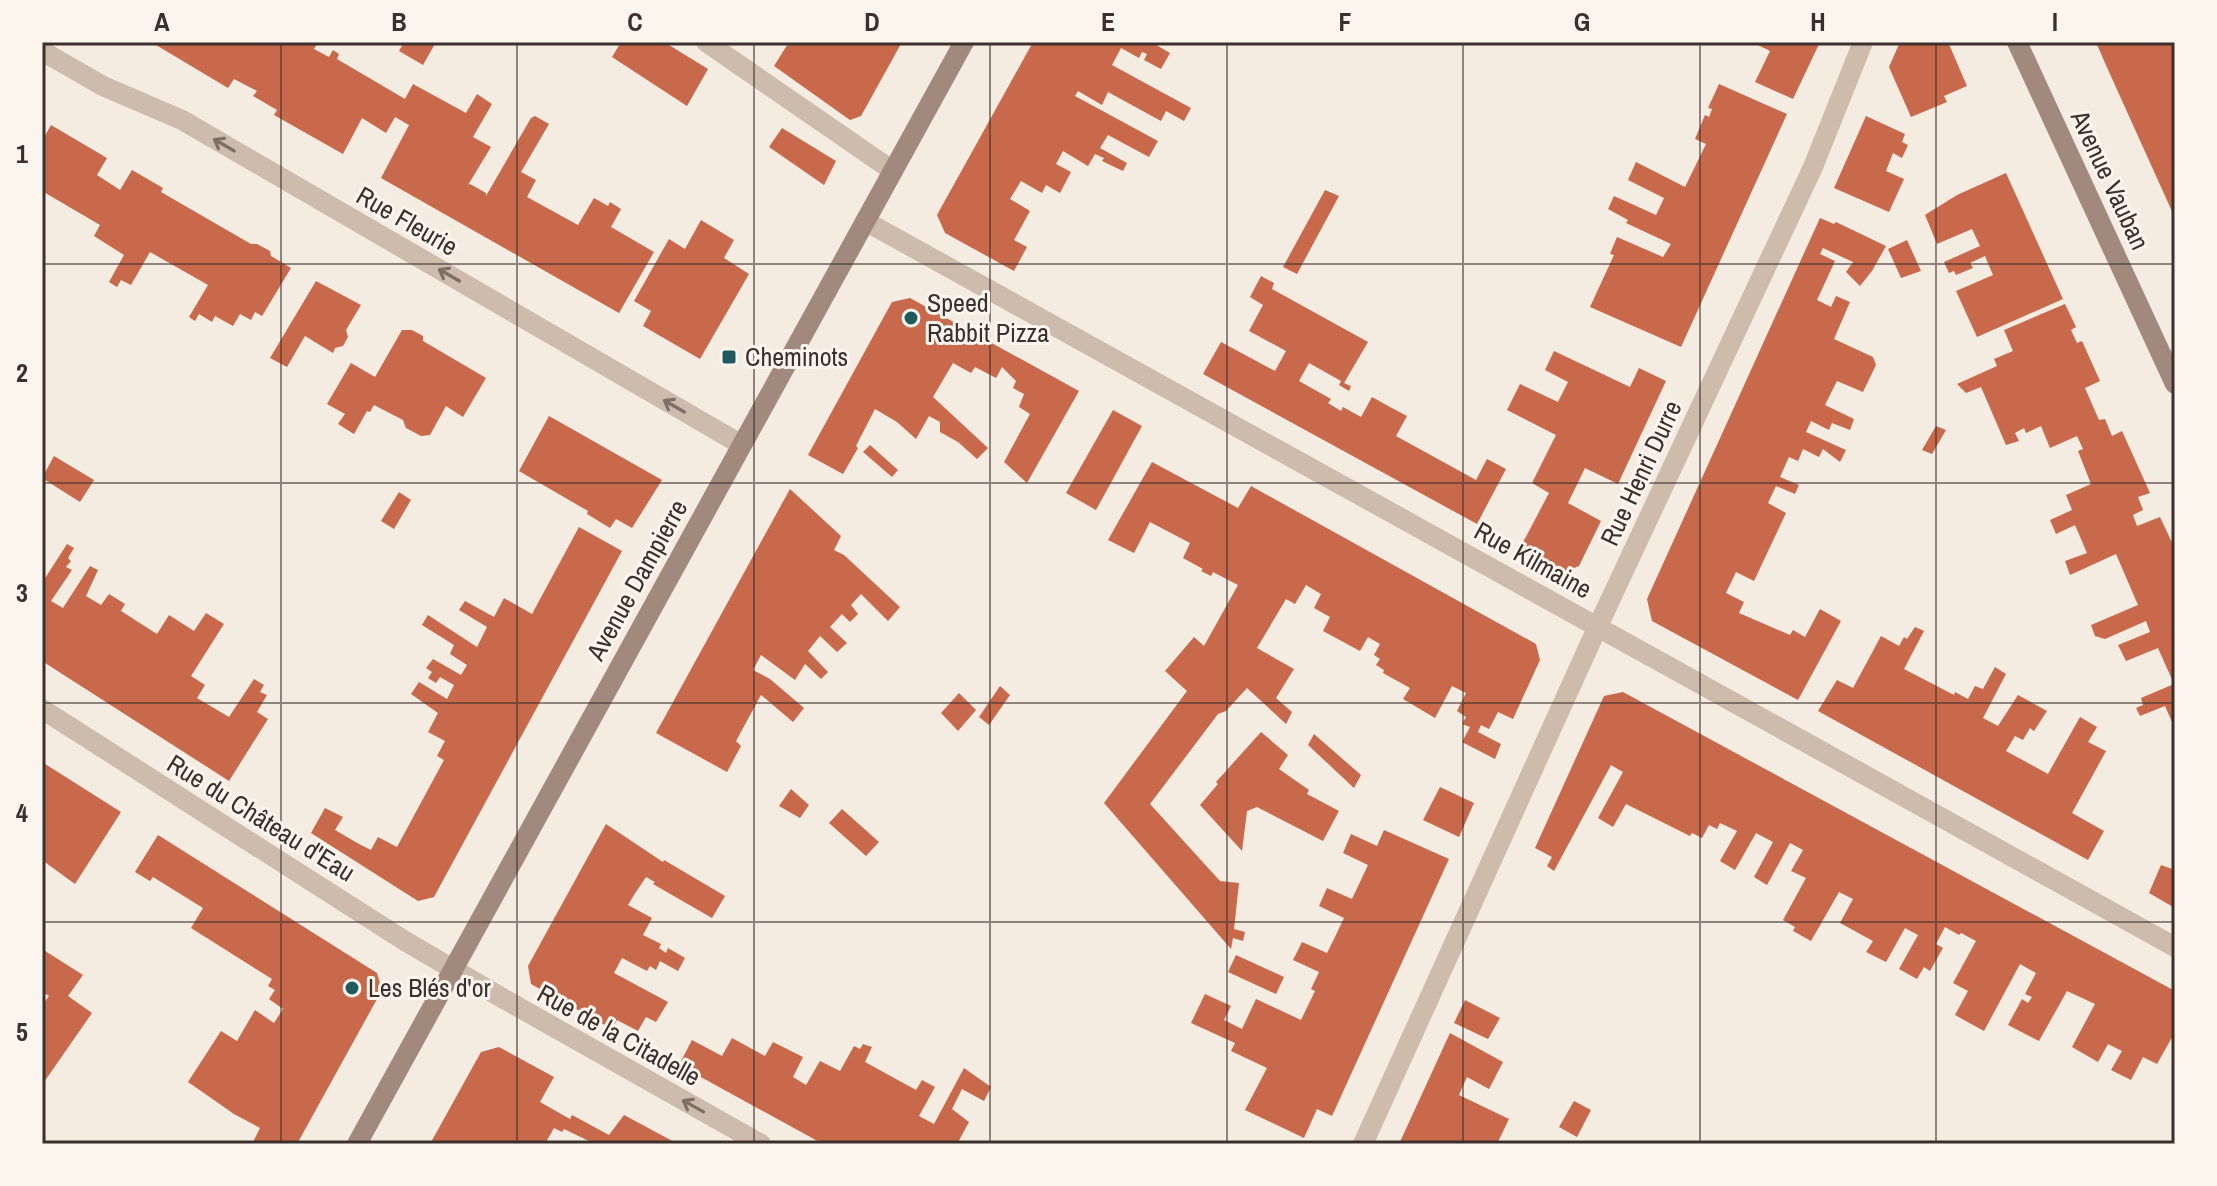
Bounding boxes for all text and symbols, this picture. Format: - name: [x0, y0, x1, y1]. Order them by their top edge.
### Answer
- text: A: [154, 4, 170, 39]
- text: B: [391, 4, 407, 39]
- text: C: [627, 4, 643, 39]
- text: D: [864, 4, 880, 39]
- text: E: [1101, 4, 1115, 39]
- text: F: [1338, 4, 1352, 39]
- text: G: [1574, 4, 1590, 39]
- text: H: [1810, 4, 1826, 39]
- text: I: [2052, 4, 2058, 39]
- street label: Avenue Vauban: [2063, 104, 2158, 255]
- text: 1: [16, 136, 28, 171]
- one-way arrow: [213, 137, 237, 152]
- street label: Rue Fleurie: [350, 178, 464, 264]
- one-way arrow: [438, 267, 462, 282]
- place label: Speed Rabbit Pizza: [927, 285, 1049, 350]
- marker: Speed Rabbit Pizza: [902, 309, 920, 327]
- place label: Cheminots: [745, 339, 848, 374]
- marker: Cheminots: [720, 348, 738, 366]
- text: 2: [16, 355, 28, 390]
- street label: Rue Henri Durre: [1592, 395, 1689, 551]
- one-way arrow: [663, 398, 687, 413]
- street label: Avenue Dampierre: [577, 493, 695, 667]
- street label: Rue Kilmaine: [1468, 513, 1598, 606]
- text: 3: [16, 575, 28, 610]
- street label: Rue du Château d'Eau: [161, 746, 362, 889]
- text: 4: [16, 795, 28, 830]
- place label: Les Blés d'or: [368, 970, 491, 1005]
- street label: Rue de la Citadelle: [531, 975, 707, 1094]
- marker: Les Blés d'or: [343, 979, 361, 997]
- text: 5: [16, 1014, 28, 1049]
- one-way arrow: [682, 1098, 705, 1114]

